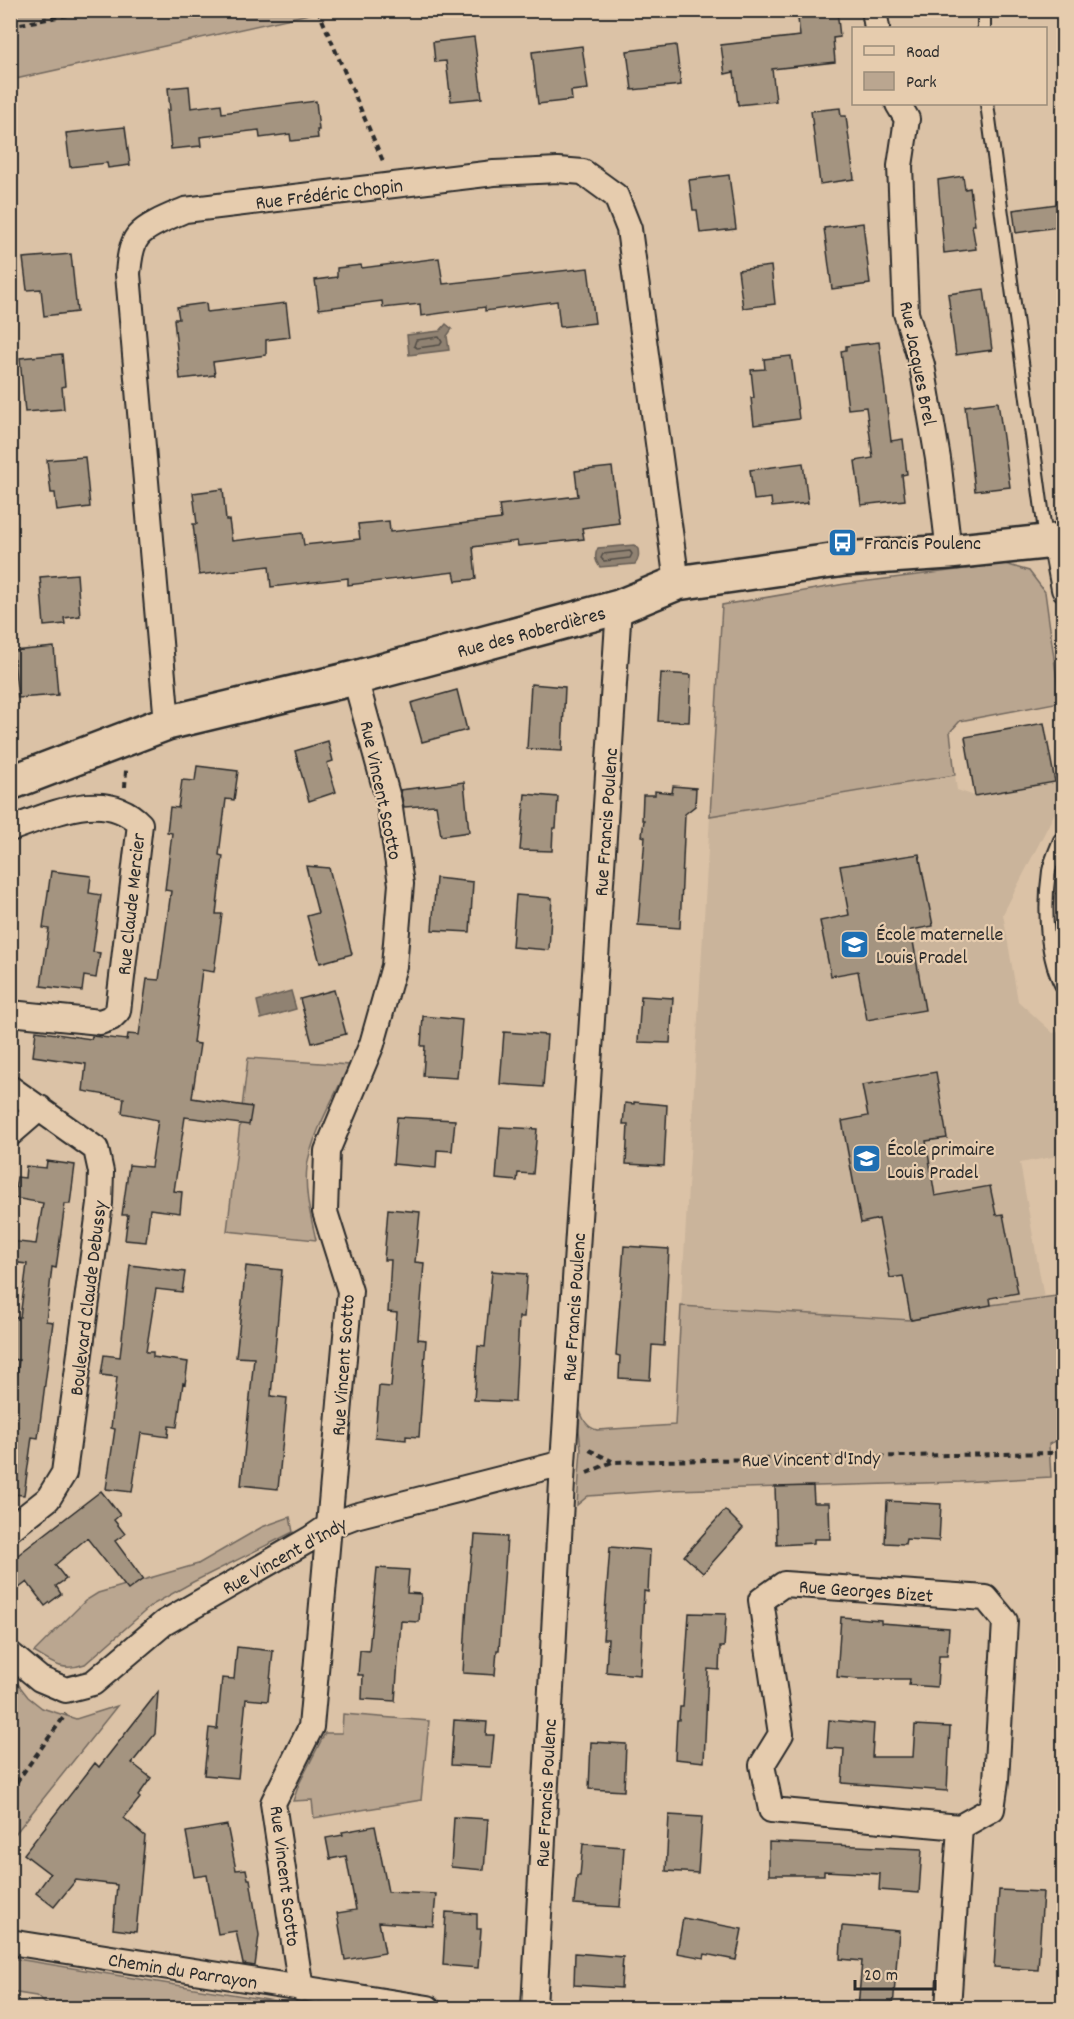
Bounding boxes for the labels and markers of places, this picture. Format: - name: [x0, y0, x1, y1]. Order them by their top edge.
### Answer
- bus stop icon: Francis Poulenc: [827, 526, 859, 558]
- place label: Francis Poulenc: [864, 531, 981, 559]
- place label: École maternelle Louis Pradel: [876, 922, 1003, 973]
- school or university icon: École maternelle Louis Pradel: [839, 928, 871, 960]
- place label: École primaire Louis Pradel: [887, 1137, 995, 1188]
- school or university icon: École primaire Louis Pradel: [850, 1143, 882, 1175]

